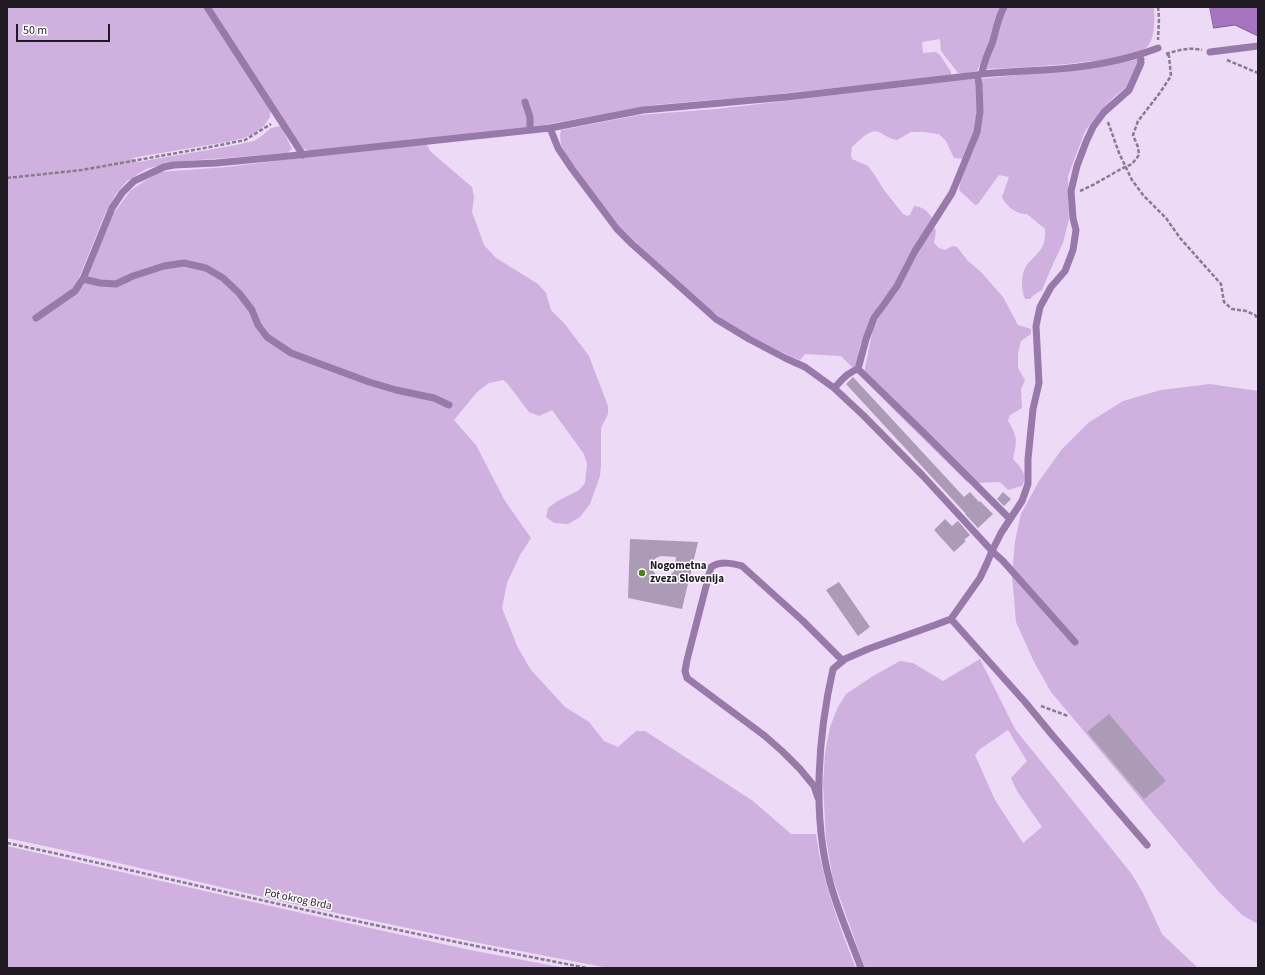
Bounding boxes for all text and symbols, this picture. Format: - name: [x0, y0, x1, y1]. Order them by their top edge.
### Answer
- scale bar: [18, 16, 112, 42]
- text: 50 m: [23, 22, 47, 39]
- place label: Nogometna zveza Slovenija: [650, 560, 724, 586]
- marker: Nogometna zveza Slovenija: [637, 568, 647, 578]
- street label: Pot okrog Brda: [263, 886, 333, 914]

